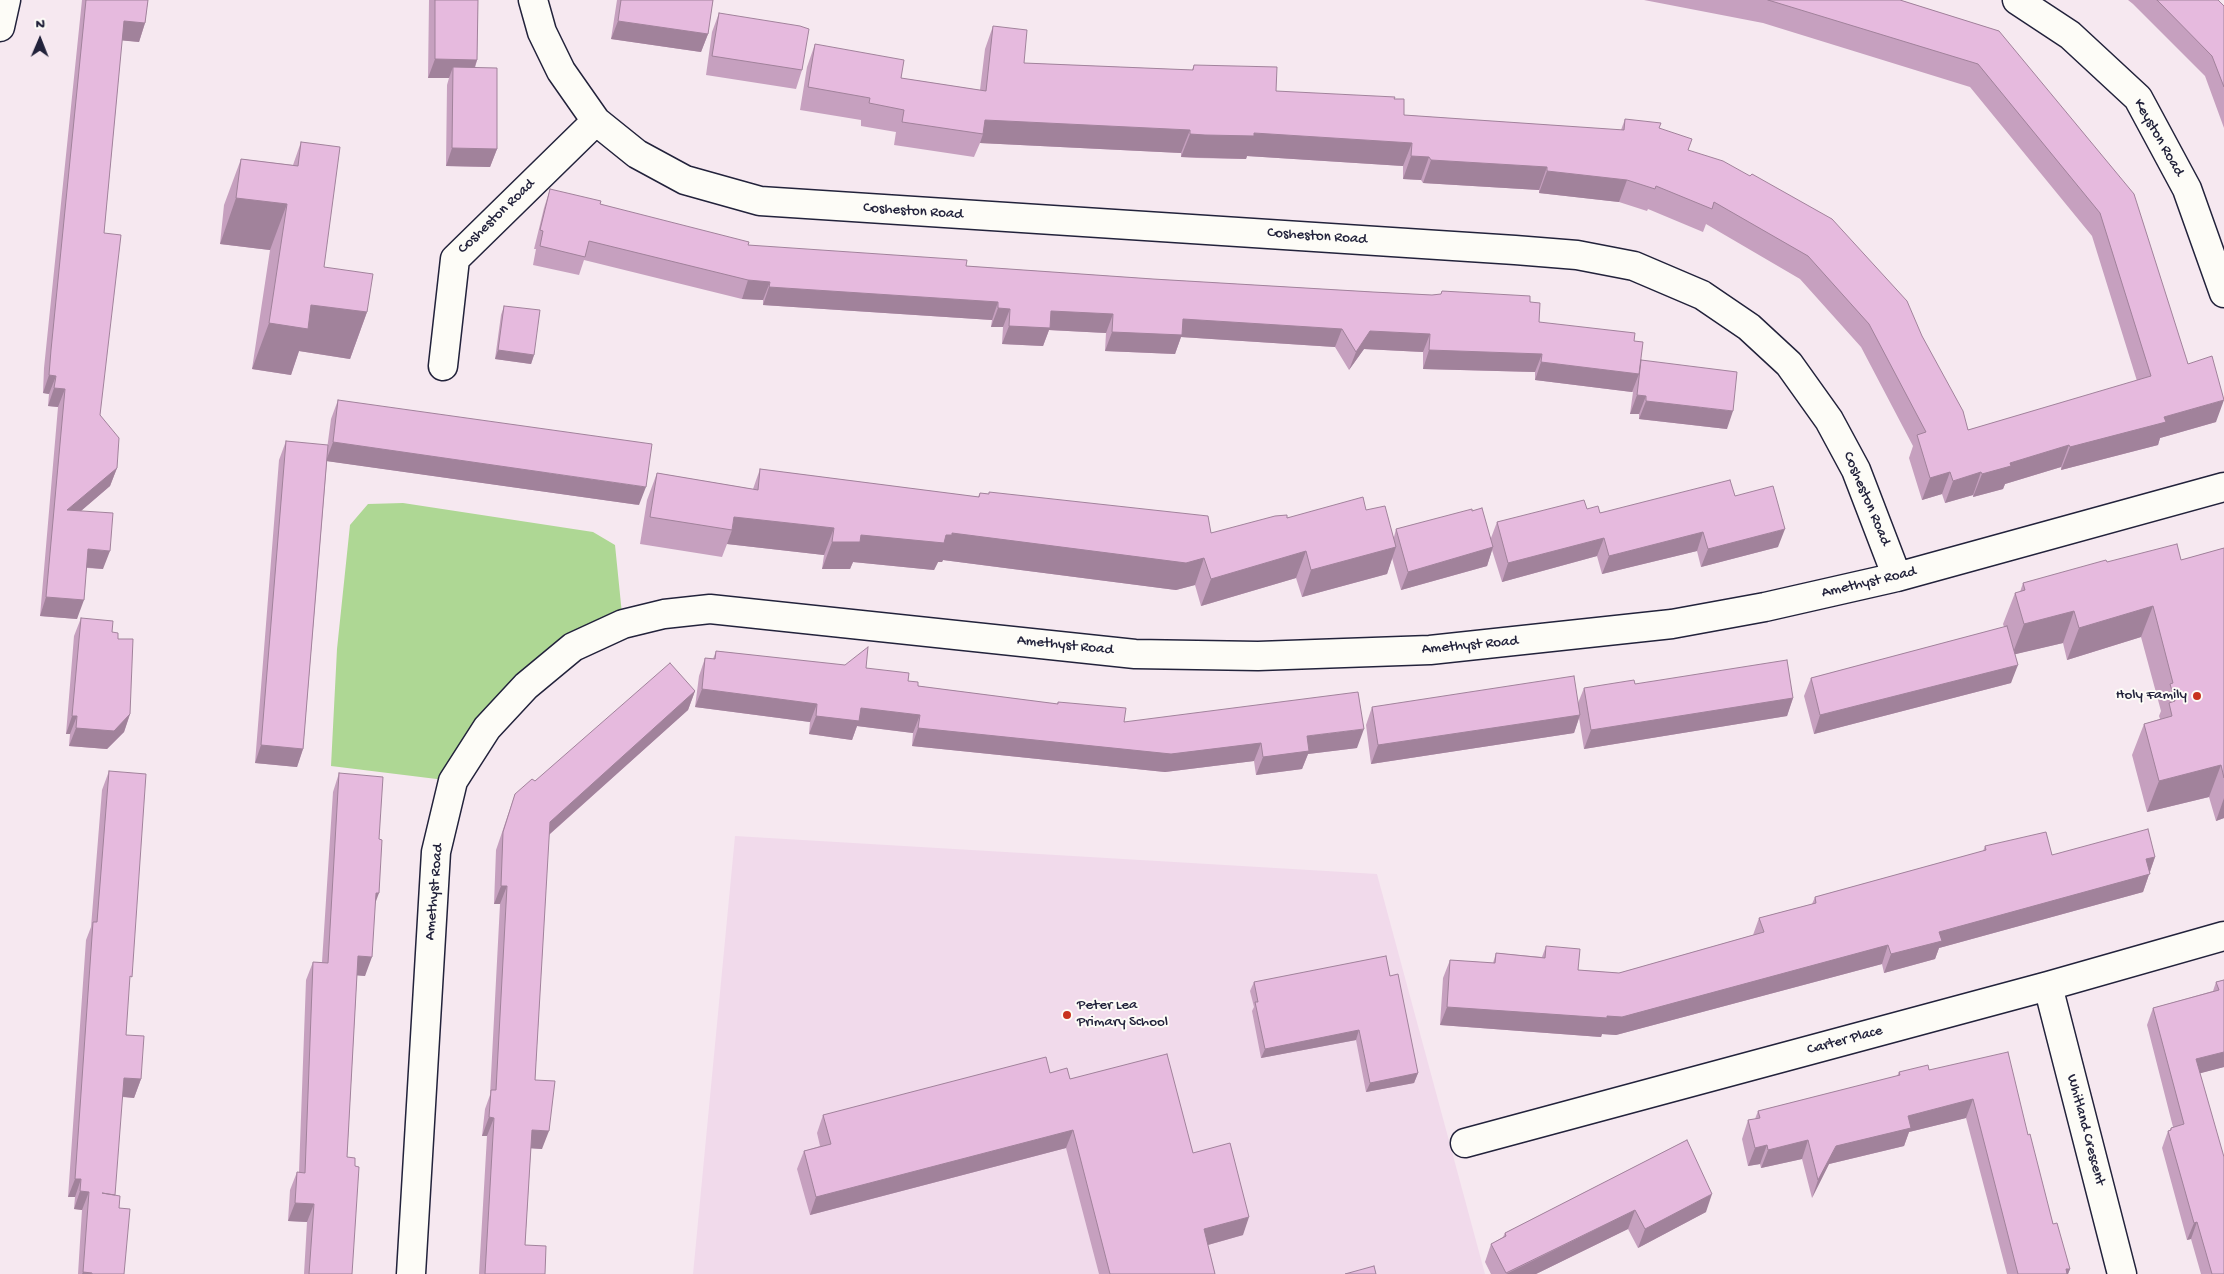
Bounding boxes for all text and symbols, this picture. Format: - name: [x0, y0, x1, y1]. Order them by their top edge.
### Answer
- north arrow: [15, 15, 65, 65]
- text: N: [36, 16, 45, 33]
- street label: Keyston Road: [2129, 96, 2187, 180]
- street label: Cosheston Road: [455, 176, 539, 258]
- street label: Cosheston Road: [862, 200, 964, 224]
- street label: Cosheston Road: [1266, 225, 1368, 249]
- street label: Cosheston Road: [1838, 449, 1894, 549]
- street label: Amethyst Road: [1820, 563, 1918, 603]
- street label: Amethyst Road: [1016, 632, 1114, 660]
- street label: Amethyst Road: [1421, 633, 1519, 659]
- place label: Holy Family: [2116, 687, 2187, 705]
- marker: Holy Family: [2191, 690, 2203, 702]
- street label: Amethyst Road: [422, 843, 448, 941]
- place label: Peter Lea Primary School: [1077, 997, 1168, 1032]
- marker: Peter Lea Primary School: [1061, 1009, 1073, 1021]
- street label: Carter Place: [1805, 1022, 1885, 1060]
- street label: Whitland Crescent: [2062, 1073, 2108, 1187]

